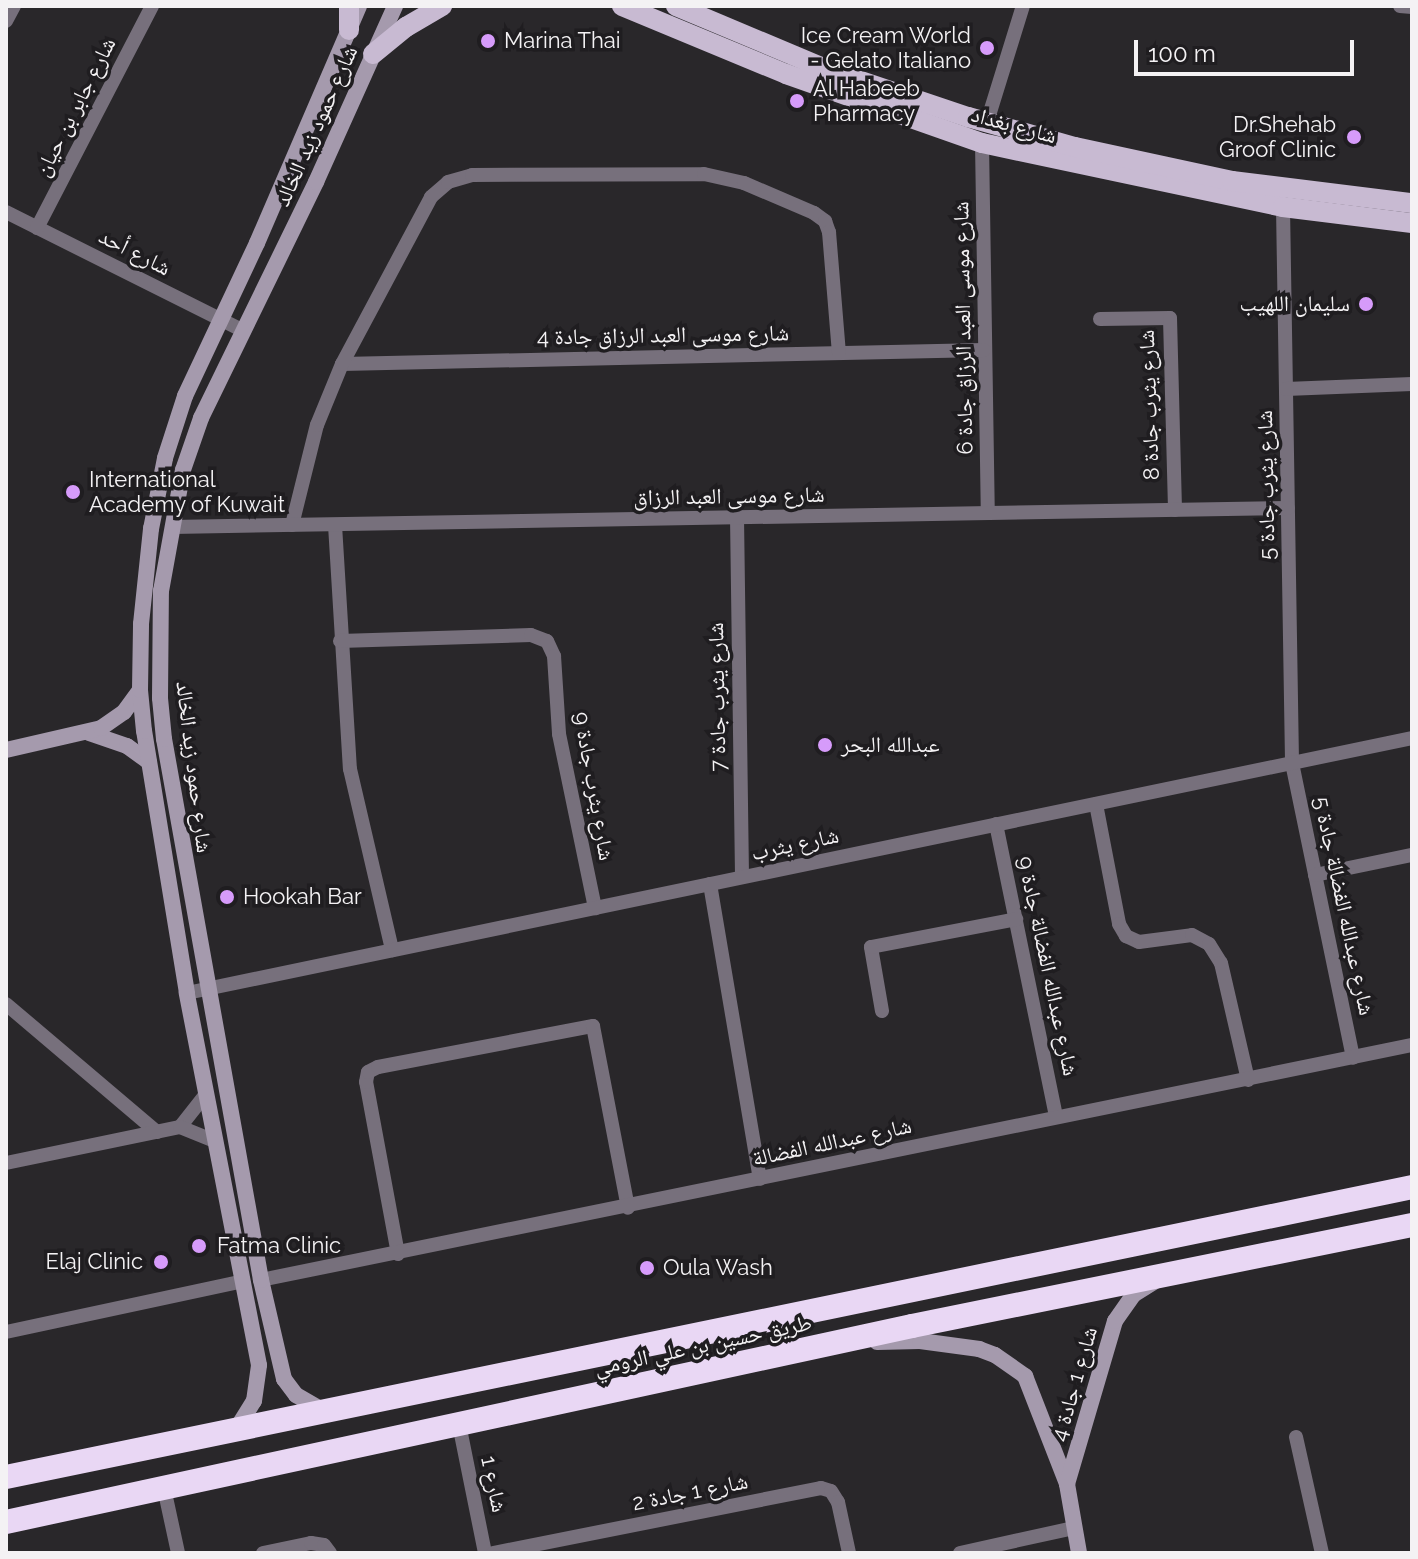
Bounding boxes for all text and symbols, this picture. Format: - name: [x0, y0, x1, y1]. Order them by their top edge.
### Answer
- place label: Ice Cream World - Gelato Italiano: [800, 22, 971, 74]
- scale bar: [1138, 24, 1358, 74]
- place label: Marina Thai: [504, 28, 621, 54]
- marker: Marina Thai: [479, 32, 497, 50]
- street label: شارع جابر بن حيان: [29, 33, 121, 181]
- marker: Ice Cream World - Gelato Italiano: [978, 39, 996, 57]
- text: 100 m: [1148, 39, 1216, 68]
- street label: شارع حمود زيد الخالد: [269, 42, 363, 210]
- place label: Al Habeeb Pharmacy: [813, 75, 921, 126]
- marker: Al Habeeb Pharmacy: [788, 92, 806, 110]
- street label: شارع بغداد: [968, 101, 1060, 149]
- place label: Dr.Shehab Groof Clinic: [1218, 111, 1336, 162]
- marker: Dr.Shehab Groof Clinic: [1343, 126, 1365, 148]
- street label: شارع موسى العبد الرزاق جادة 6: [948, 201, 978, 455]
- street label: شارع أحد: [95, 223, 175, 281]
- place label: سليمان اللهيب: [1239, 291, 1350, 317]
- marker: سليمان اللهيب: [1357, 295, 1375, 313]
- street label: شارع موسى العبد الرزاق جادة 4: [537, 320, 789, 350]
- street label: شارع يثرب جادة 8: [1133, 329, 1165, 481]
- street label: شارع يثرب جادة 5: [1251, 410, 1281, 560]
- place label: International Academy of Kuwait: [89, 466, 286, 518]
- street label: شارع موسى العبد الرزاق: [633, 481, 825, 511]
- marker: International Academy of Kuwait: [64, 483, 82, 501]
- street label: شارع يثرب جادة 7: [702, 622, 732, 772]
- street label: شارع حمود زيد الخالد: [170, 680, 218, 854]
- street label: شارع يثرب جادة 9: [568, 710, 620, 862]
- place label: عبدالله البحر: [841, 732, 940, 758]
- marker: عبدالله البحر: [816, 736, 834, 754]
- street label: شارع عبدالله الفضالة جادة 5: [1308, 794, 1380, 1018]
- street label: شارع يثرب: [749, 822, 841, 866]
- street label: شارع عبدالله الفضالة جادة 9: [1012, 854, 1084, 1078]
- place label: Hookah Bar: [243, 884, 362, 910]
- marker: Hookah Bar: [218, 888, 236, 906]
- street label: شارع عبدالله الفضالة: [750, 1112, 914, 1172]
- place label: Fatma Clinic: [217, 1233, 341, 1259]
- marker: Fatma Clinic: [188, 1235, 210, 1257]
- place label: Elaj Clinic: [45, 1249, 143, 1275]
- marker: Elaj Clinic: [150, 1251, 172, 1273]
- place label: Oula Wash: [663, 1255, 773, 1281]
- marker: Oula Wash: [638, 1259, 656, 1277]
- street label: طريق حسين بن علي الرومي: [592, 1309, 814, 1381]
- street label: شارع 1 جادة 4: [1045, 1324, 1103, 1444]
- street label: شارع 1: [475, 1453, 513, 1515]
- street label: شارع 1 جادة 2: [630, 1468, 750, 1516]

